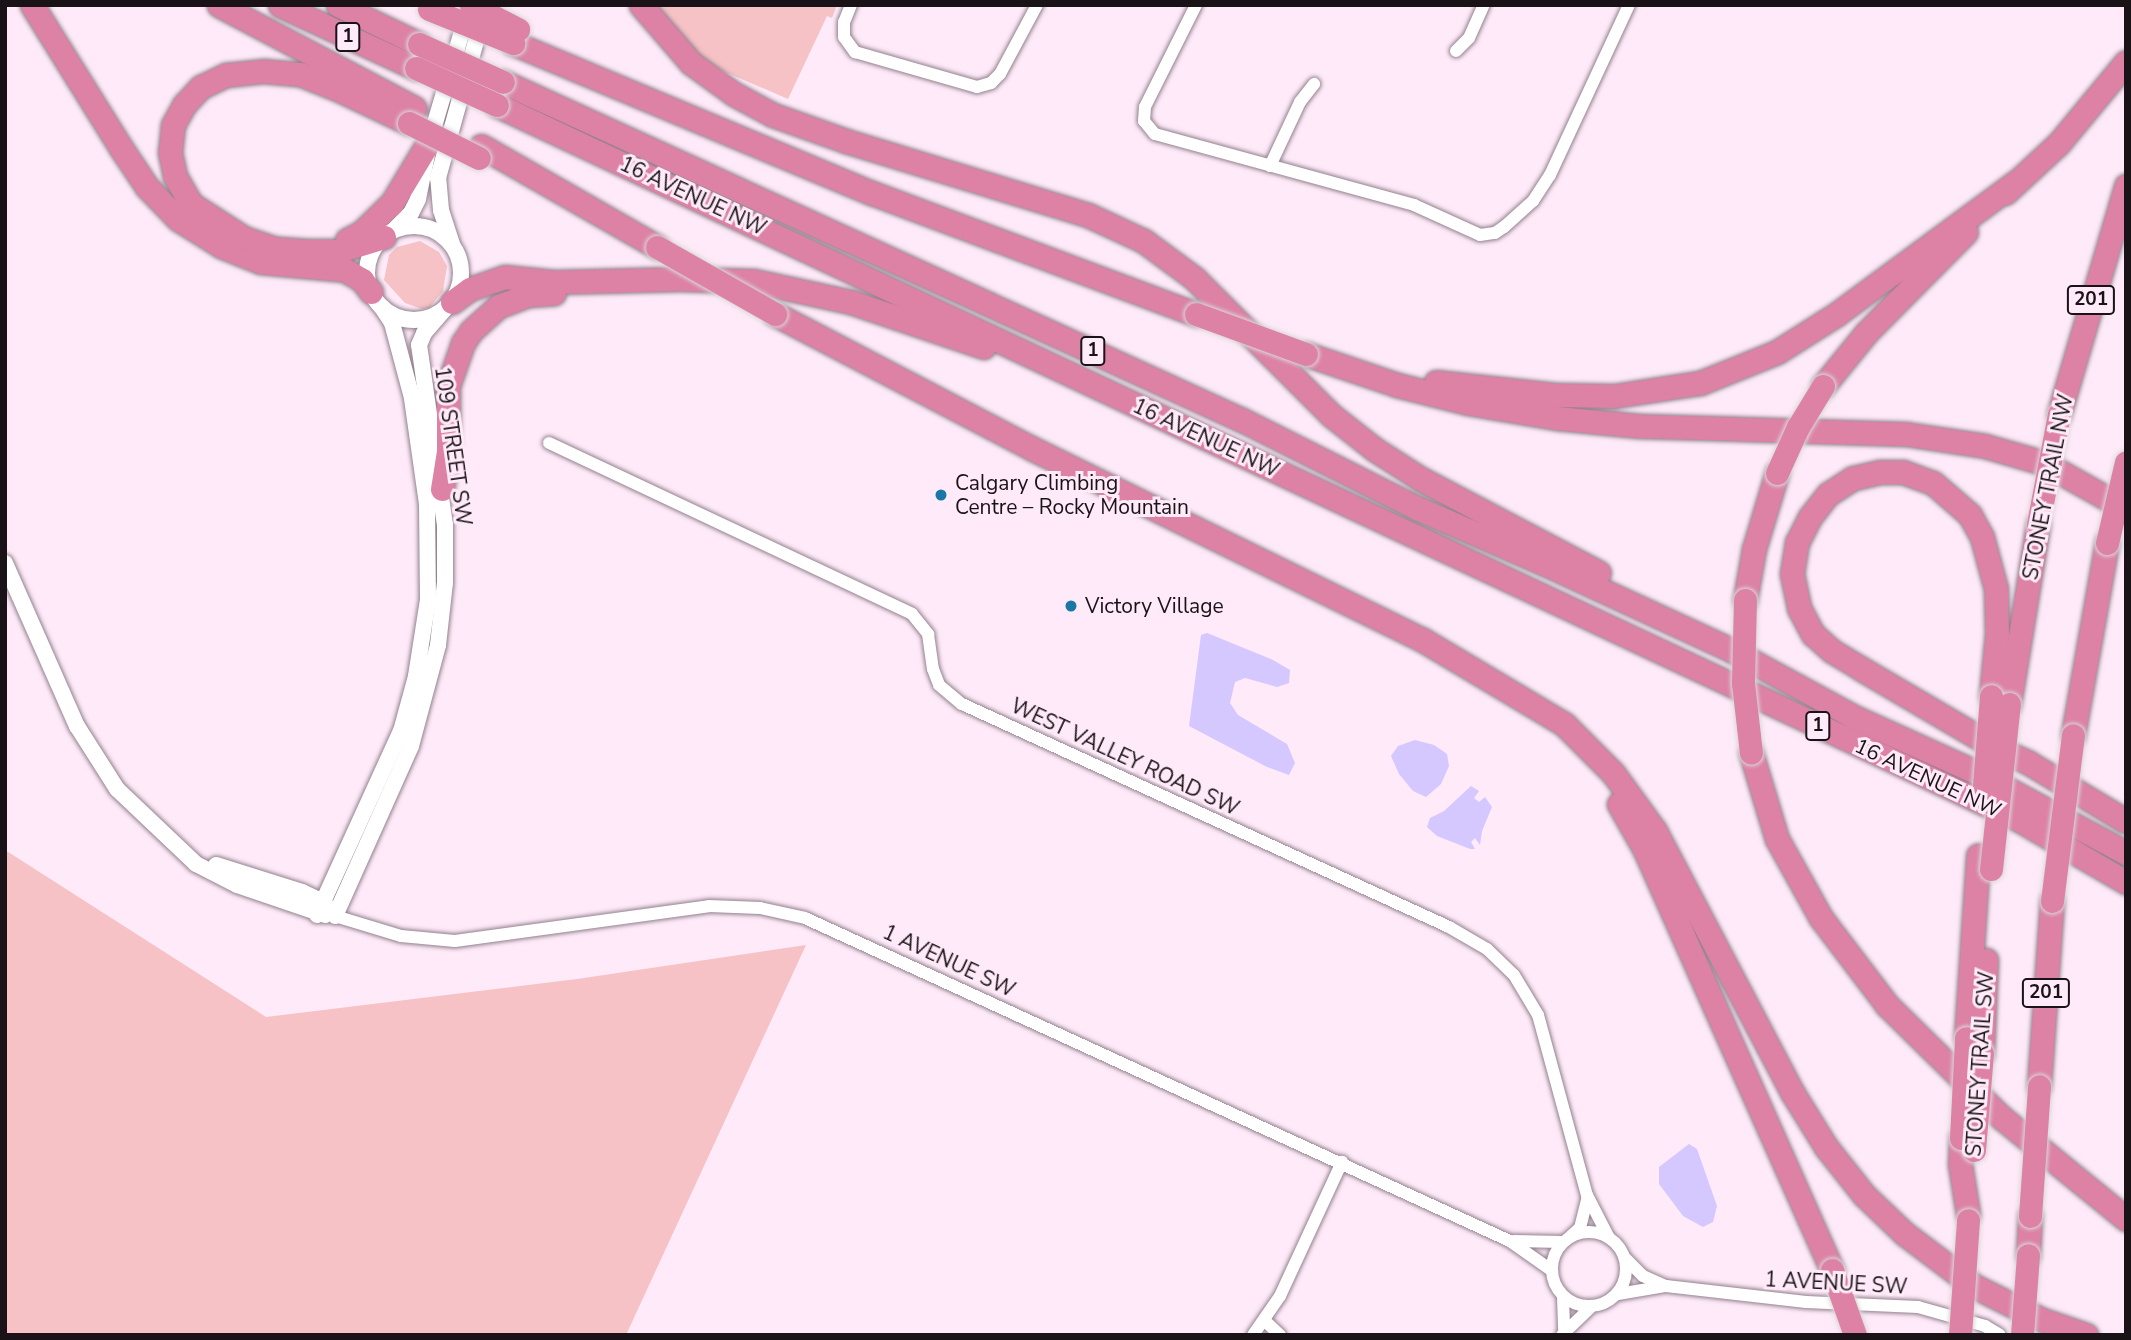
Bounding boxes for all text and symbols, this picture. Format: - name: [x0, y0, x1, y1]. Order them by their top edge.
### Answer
- road number: 1: [334, 22, 362, 52]
- street label: 16 AVENUE NW: [616, 151, 770, 241]
- road number: 201: [2066, 284, 2116, 316]
- road number: 1: [1079, 336, 1107, 366]
- street label: 109 STREET SW: [429, 365, 477, 527]
- street label: STONEY TRAIL NW: [2018, 392, 2078, 582]
- street label: 16 AVENUE NW: [1129, 393, 1283, 483]
- place label: Calgary Climbing Centre – Rocky Mountain: [955, 470, 1189, 520]
- marker: Calgary Climbing Centre – Rocky Mountain: [933, 487, 949, 503]
- place label: Victory Village: [1085, 593, 1224, 619]
- marker: Victory Village: [1063, 598, 1079, 614]
- street label: WEST VALLEY ROAD SW: [1007, 693, 1243, 821]
- road number: 1: [1804, 710, 1832, 741]
- street label: 16 AVENUE NW: [1851, 733, 2005, 823]
- street label: 1 AVENUE SW: [879, 919, 1019, 1003]
- street label: STONEY TRAIL SW: [1961, 970, 1999, 1158]
- road number: 201: [2022, 978, 2070, 1009]
- street label: 1 AVENUE SW: [1764, 1267, 1908, 1299]

